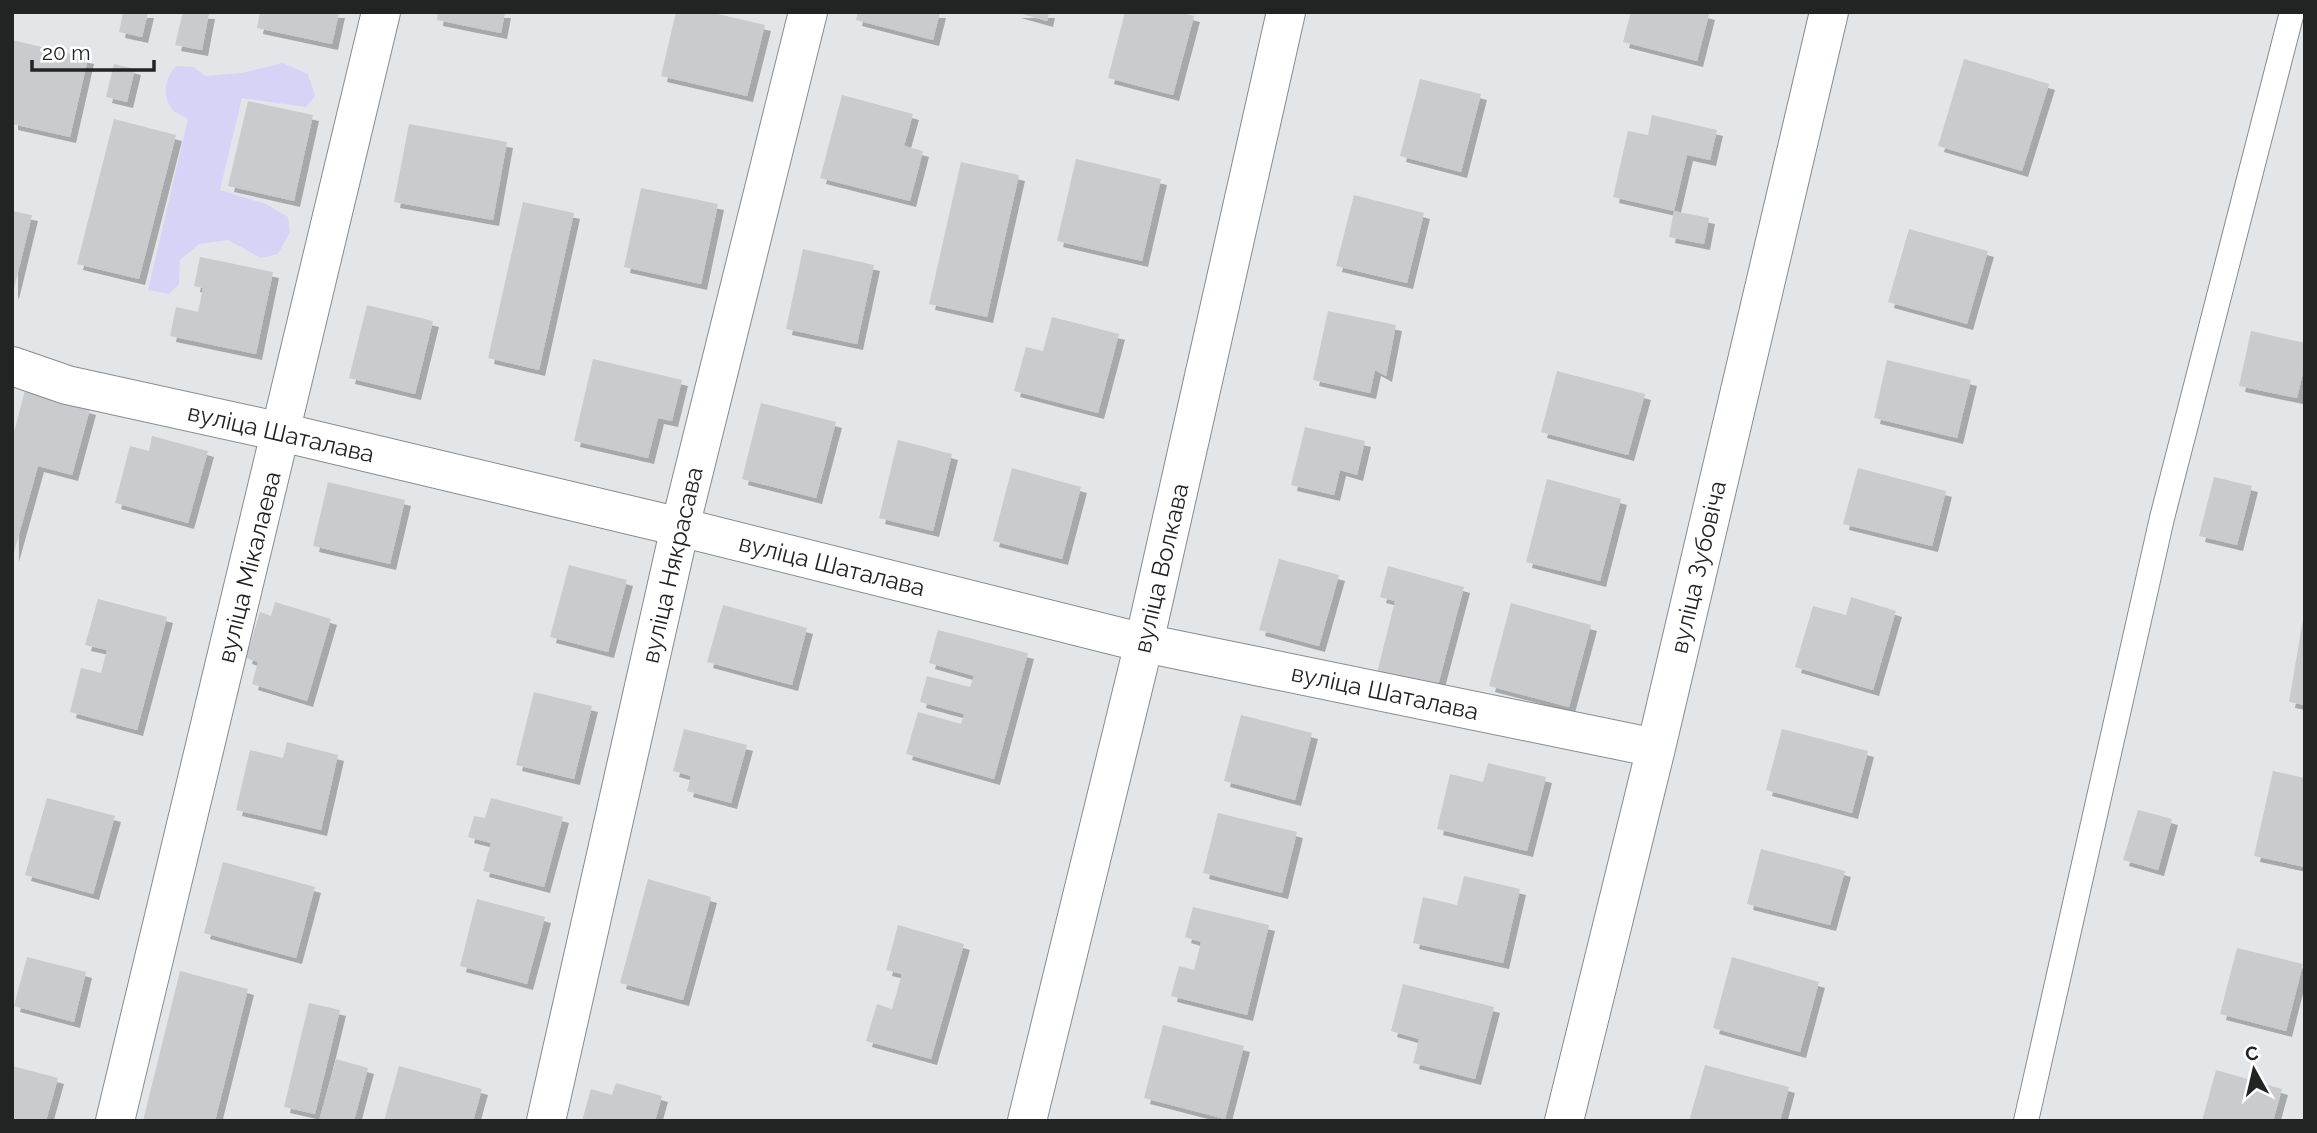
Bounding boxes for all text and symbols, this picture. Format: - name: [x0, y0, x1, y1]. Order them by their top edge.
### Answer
- scale bar: [32, 28, 154, 72]
- text: 20 m: [42, 40, 90, 65]
- street label: вуліца Шаталава: [185, 397, 377, 469]
- street label: вуліца Някрасава: [635, 464, 709, 666]
- street label: вуліца Мікалаева: [211, 468, 287, 666]
- street label: вуліца Зубовіча: [1664, 478, 1732, 656]
- street label: вуліца Волкава: [1127, 480, 1195, 656]
- street label: вуліца Шаталава: [736, 528, 928, 602]
- street label: вуліца Шаталава: [1289, 658, 1481, 726]
- north arrow: [2219, 1035, 2289, 1105]
- text: С: [2244, 1041, 2260, 1065]

